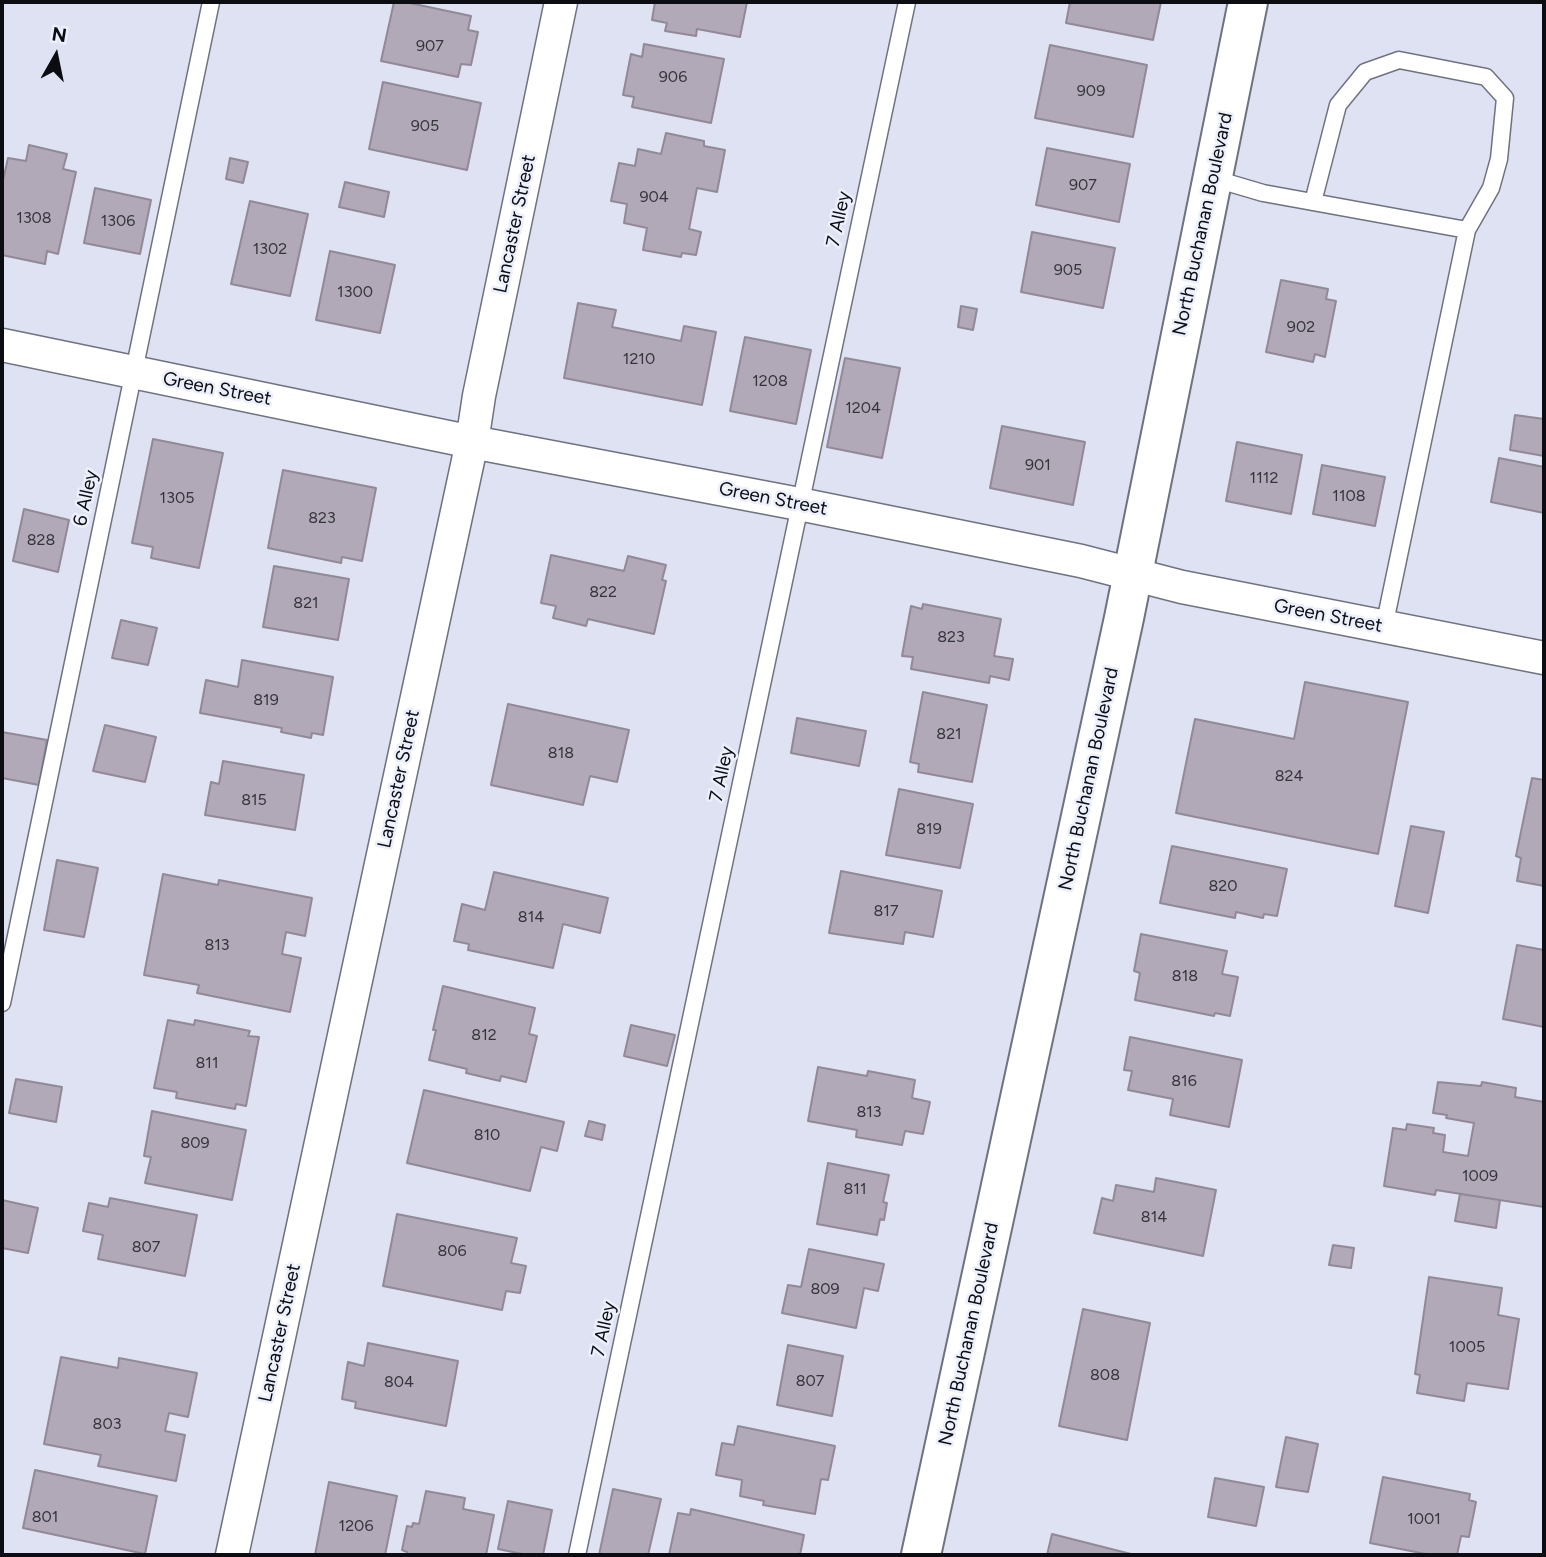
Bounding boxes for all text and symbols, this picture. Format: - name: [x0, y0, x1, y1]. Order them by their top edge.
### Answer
- north arrow: [21, 21, 91, 91]
- text: N: [50, 22, 68, 47]
- house number: 907: [416, 36, 444, 56]
- house number: 906: [659, 67, 687, 87]
- house number: 909: [1077, 81, 1105, 101]
- street label: North Buchanan Boulevard: [1168, 110, 1238, 338]
- house number: 905: [411, 116, 439, 136]
- street label: Lancaster Street: [489, 153, 541, 295]
- house number: 907: [1069, 175, 1097, 195]
- house number: 904: [639, 187, 669, 207]
- street label: 7 Alley: [822, 189, 856, 249]
- house number: 1308: [16, 208, 52, 228]
- house number: 1306: [101, 211, 135, 231]
- house number: 1302: [253, 239, 287, 259]
- house number: 905: [1054, 260, 1082, 280]
- house number: 1300: [337, 282, 373, 302]
- house number: 902: [1287, 317, 1315, 337]
- house number: 1210: [623, 349, 655, 369]
- street label: Green Street: [161, 367, 273, 411]
- house number: 1208: [752, 371, 788, 391]
- house number: 1204: [845, 398, 881, 418]
- house number: 901: [1025, 455, 1051, 475]
- street label: 6 Alley: [69, 468, 103, 528]
- house number: 1112: [1250, 468, 1278, 488]
- street label: Green Street: [717, 477, 829, 521]
- house number: 1108: [1332, 486, 1366, 506]
- house number: 1305: [160, 488, 194, 508]
- house number: 823: [308, 508, 336, 528]
- house number: 828: [27, 530, 55, 550]
- house number: 822: [589, 582, 617, 602]
- house number: 821: [293, 593, 319, 613]
- street label: Green Street: [1272, 594, 1384, 638]
- house number: 823: [937, 627, 965, 647]
- street label: North Buchanan Boulevard: [1054, 665, 1124, 893]
- house number: 819: [253, 690, 279, 710]
- street label: Lancaster Street: [373, 708, 425, 850]
- house number: 821: [936, 724, 962, 744]
- house number: 818: [548, 743, 574, 763]
- street label: 7 Alley: [705, 744, 739, 804]
- house number: 824: [1275, 766, 1303, 786]
- house number: 815: [241, 790, 267, 810]
- house number: 819: [916, 819, 942, 839]
- house number: 820: [1208, 876, 1238, 896]
- house number: 817: [873, 901, 899, 921]
- house number: 814: [518, 907, 544, 927]
- house number: 813: [204, 935, 230, 955]
- house number: 818: [1172, 966, 1198, 986]
- house number: 812: [471, 1025, 497, 1045]
- house number: 811: [195, 1053, 219, 1073]
- house number: 816: [1171, 1071, 1197, 1091]
- house number: 813: [856, 1102, 882, 1122]
- house number: 810: [474, 1125, 500, 1145]
- house number: 809: [180, 1133, 210, 1153]
- house number: 1009: [1462, 1166, 1498, 1186]
- house number: 811: [843, 1179, 867, 1199]
- house number: 814: [1141, 1207, 1167, 1227]
- street label: North Buchanan Boulevard: [934, 1220, 1004, 1448]
- house number: 807: [132, 1237, 160, 1257]
- house number: 806: [437, 1241, 467, 1261]
- street label: Lancaster Street: [254, 1262, 306, 1404]
- house number: 809: [810, 1279, 840, 1299]
- street label: 7 Alley: [587, 1299, 621, 1359]
- house number: 1005: [1449, 1337, 1485, 1357]
- house number: 808: [1090, 1365, 1120, 1385]
- house number: 807: [796, 1371, 824, 1391]
- house number: 804: [384, 1372, 414, 1392]
- house number: 803: [93, 1414, 121, 1434]
- house number: 801: [32, 1507, 58, 1527]
- house number: 1001: [1407, 1509, 1441, 1529]
- house number: 1206: [339, 1516, 373, 1536]

